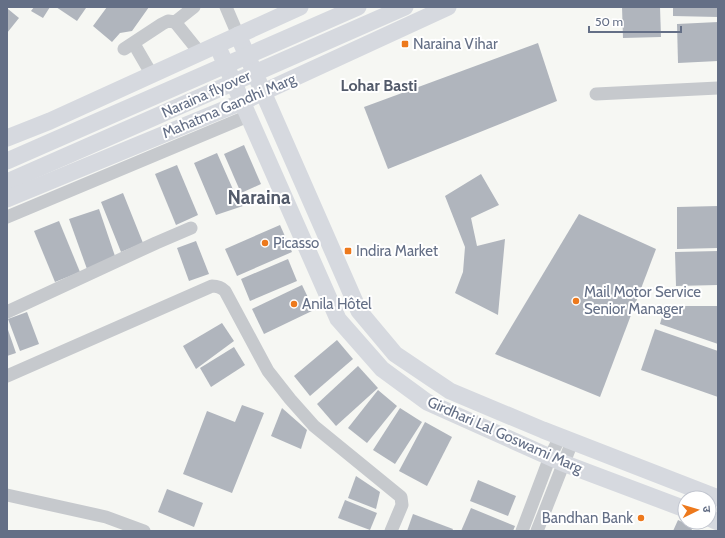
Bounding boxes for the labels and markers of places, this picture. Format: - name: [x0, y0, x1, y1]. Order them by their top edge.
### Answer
- place label: Naraina Vihar: [413, 35, 498, 53]
- marker: Naraina Vihar: [400, 39, 410, 49]
- place label: Picasso: [273, 234, 319, 252]
- marker: Picasso: [260, 238, 270, 248]
- place label: Indira Market: [356, 242, 438, 260]
- marker: Indira Market: [343, 246, 353, 256]
- place label: Mail Motor Service Senior Manager: [584, 283, 701, 318]
- place label: Anila Hôtel: [302, 295, 372, 313]
- marker: Mail Motor Service Senior Manager: [571, 296, 581, 306]
- marker: Anila Hôtel: [289, 299, 299, 309]
- place label: Bandhan Bank: [542, 509, 633, 527]
- marker: Bandhan Bank: [636, 513, 646, 523]

